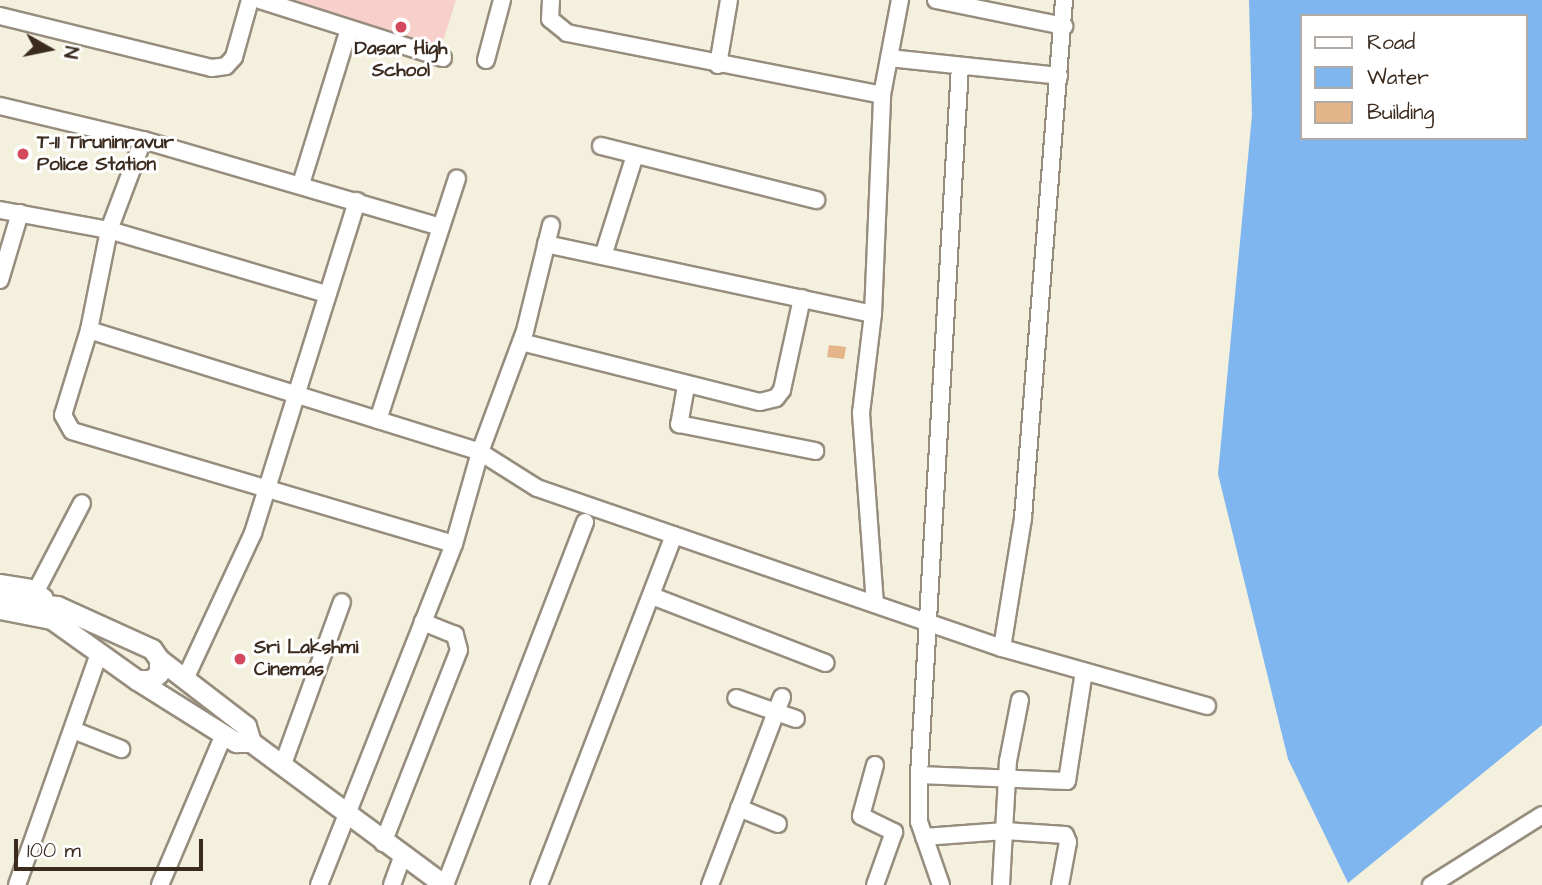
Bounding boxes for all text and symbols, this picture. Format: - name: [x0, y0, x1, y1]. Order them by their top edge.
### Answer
- north arrow: [14, 14, 84, 84]
- legend: [1300, 14, 1528, 140]
- marker: Dasar High School: [393, 19, 409, 35]
- text: Road: [1367, 28, 1415, 57]
- place label: Dasar High School: [355, 38, 447, 82]
- text: N: [56, 44, 85, 60]
- text: Water: [1367, 63, 1429, 92]
- text: Building: [1367, 98, 1434, 127]
- place label: T-11 Tiruninravur Police Station: [37, 132, 174, 176]
- marker: T-11 Tiruninravur Police Station: [15, 146, 31, 162]
- place label: Sri Lakshmi Cinemas: [254, 637, 358, 681]
- marker: Sri Lakshmi Cinemas: [232, 651, 248, 667]
- scale bar: [18, 826, 206, 870]
- text: 100 m: [27, 836, 81, 865]

